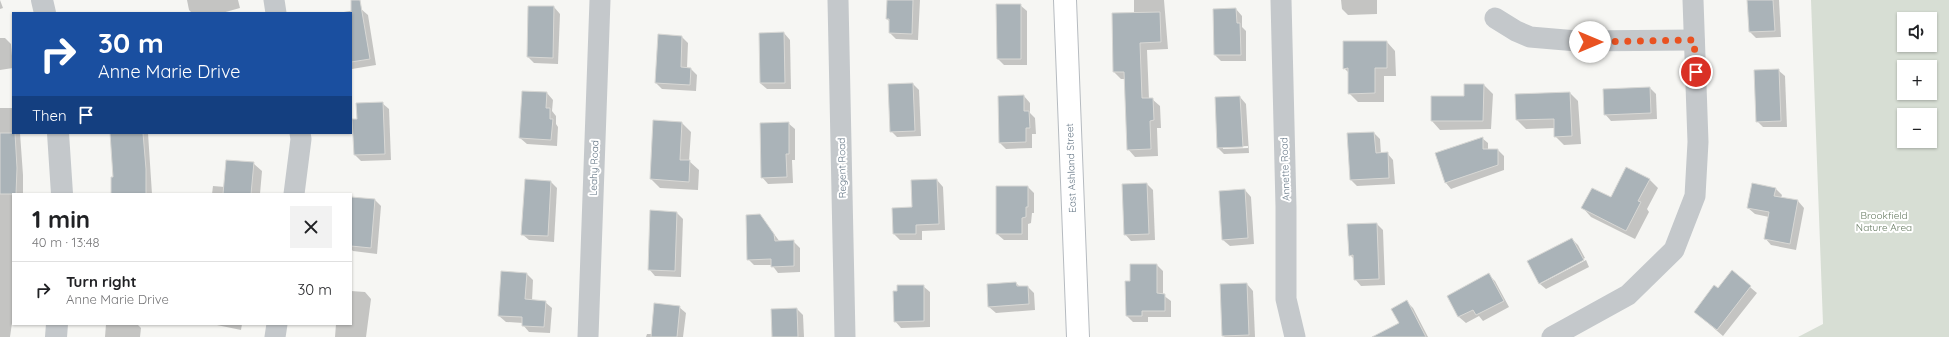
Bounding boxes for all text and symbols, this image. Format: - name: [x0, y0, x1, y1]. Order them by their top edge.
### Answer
- map controls: [1897, 12, 1937, 148]
- button: sound: [1897, 12, 1937, 52]
- position arrow: [1569, 21, 1611, 63]
- text: 30 m: [98, 25, 164, 60]
- icon: right: [32, 28, 84, 80]
- pin: [1679, 55, 1713, 89]
- text: Anne Marie Drive: [98, 60, 241, 83]
- button: +: [1897, 60, 1937, 100]
- icon: arrive: [1685, 61, 1707, 83]
- icon: arrive: [75, 104, 97, 126]
- text: Then: [32, 106, 67, 125]
- button: −: [1897, 108, 1937, 148]
- street label: East Ashland Street: [1063, 122, 1079, 213]
- street label: Annette Road: [1277, 137, 1293, 201]
- street label: Regent Road: [835, 138, 849, 198]
- street label: Leahy Road: [587, 140, 601, 196]
- text: 1 min: [32, 204, 90, 234]
- button: close: [290, 206, 332, 248]
- park label: Brookfield Nature Area: [1856, 209, 1912, 234]
- text: 40 m · 13:48: [32, 234, 100, 250]
- text: Turn right: [66, 272, 137, 291]
- icon: right: [32, 279, 54, 301]
- text: 30 m: [297, 280, 332, 299]
- text: Anne Marie Drive: [66, 291, 169, 307]

